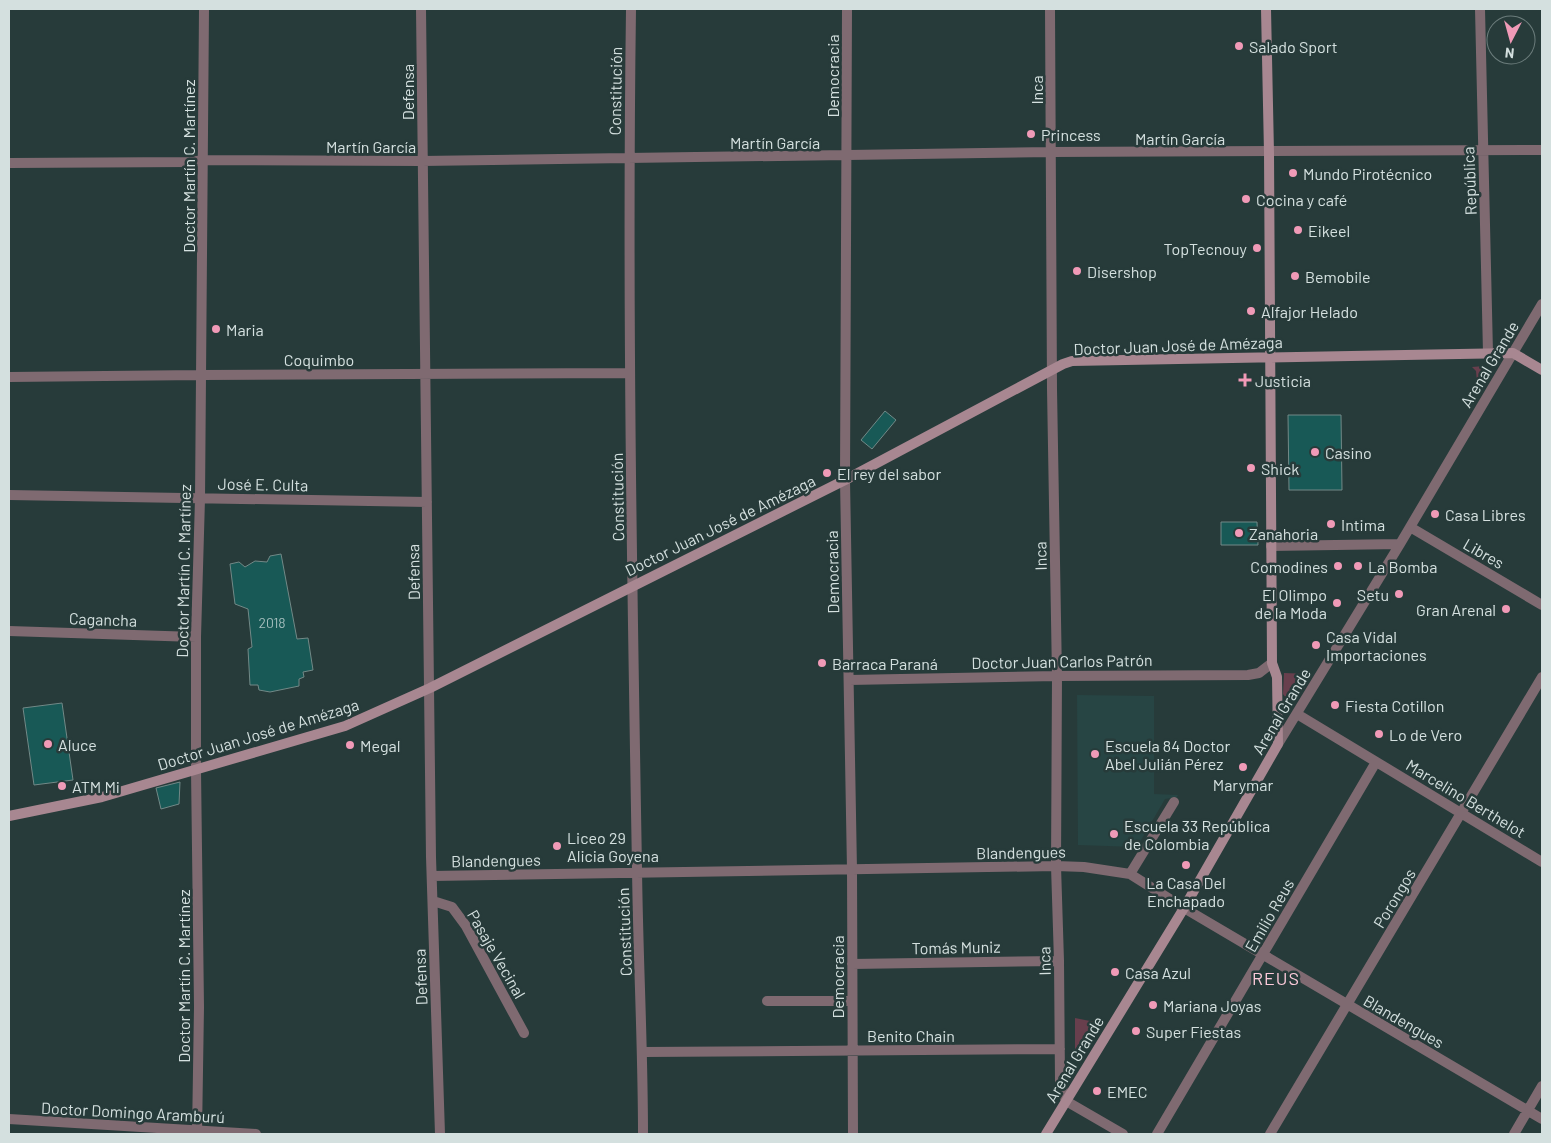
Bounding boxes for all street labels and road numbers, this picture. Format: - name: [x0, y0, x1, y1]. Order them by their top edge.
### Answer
- street label: Democracia: [823, 34, 842, 118]
- street label: Constitución: [605, 47, 625, 135]
- street label: Defensa: [398, 64, 417, 120]
- street label: Inca: [1027, 75, 1046, 105]
- street label: Doctor Martín C. Martínez: [179, 79, 198, 253]
- street label: Martín García: [1135, 129, 1225, 148]
- street label: Martín García: [730, 133, 820, 152]
- street label: Martín García: [326, 137, 416, 156]
- street label: República: [1458, 146, 1480, 216]
- street label: Arenal Grande: [1456, 317, 1522, 411]
- street label: Doctor Juan José de Amézaga: [1073, 332, 1283, 358]
- street label: Coquimbo: [284, 350, 354, 369]
- street label: Constitución: [607, 453, 627, 541]
- street label: Doctor Juan José de Amézaga: [622, 471, 818, 579]
- street label: José E. Culta: [217, 474, 309, 494]
- street label: Doctor Martín C. Martínez: [172, 484, 194, 658]
- street label: Democracia: [822, 530, 842, 614]
- street label: Libres: [1460, 534, 1508, 572]
- street label: Inca: [1030, 541, 1050, 571]
- street label: Defensa: [403, 544, 423, 600]
- street label: Cagancha: [69, 608, 137, 630]
- street label: Doctor Juan Carlos Patrón: [971, 650, 1153, 672]
- street label: Arenal Grande: [1248, 664, 1314, 758]
- street label: Doctor Juan José de Amézaga: [155, 694, 361, 774]
- street label: Marcelino Berthelot: [1403, 755, 1529, 841]
- street label: Blandengues: [976, 842, 1066, 862]
- street label: Blandengues: [451, 850, 541, 870]
- street label: Porongos: [1369, 865, 1419, 931]
- street label: Emilio Reus: [1240, 875, 1298, 955]
- street label: Constitución: [613, 887, 635, 977]
- street label: Doctor Martín C. Martínez: [174, 889, 193, 1063]
- street label: Pasaje Vecinal: [464, 906, 530, 1002]
- street label: Democracia: [828, 935, 847, 1019]
- street label: Tomás Muniz: [911, 937, 1001, 957]
- street label: Inca: [1034, 946, 1054, 976]
- street label: Defensa: [410, 949, 430, 1005]
- street label: Blandengues: [1360, 990, 1448, 1052]
- street label: Arenal Grande: [1041, 1012, 1107, 1106]
- street label: Benito Chain: [867, 1026, 955, 1045]
- street label: Doctor Domingo Aramburú: [41, 1098, 225, 1126]

